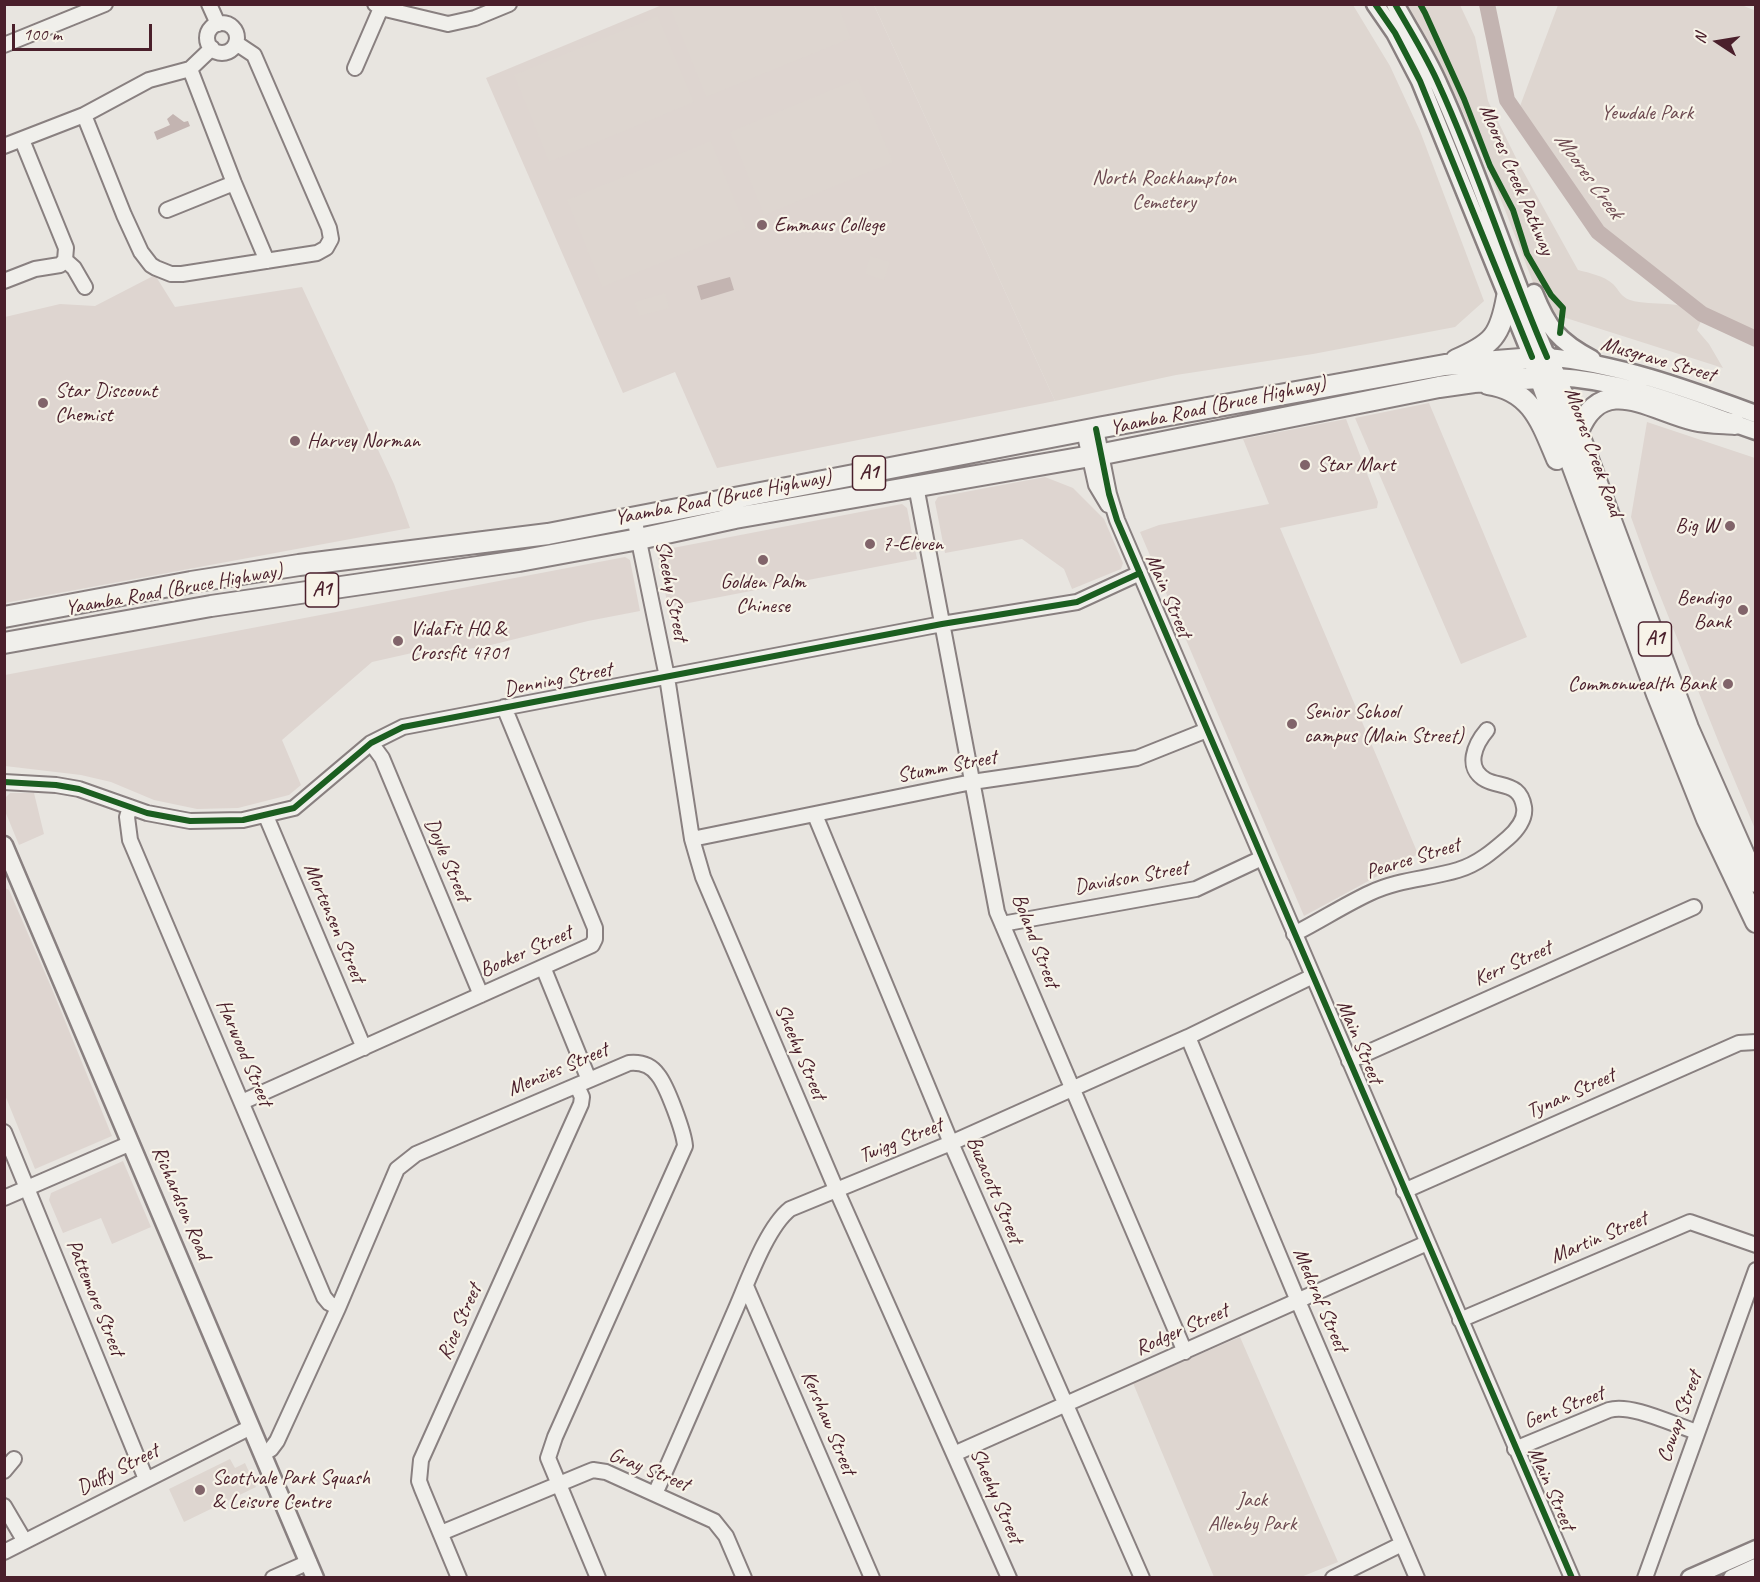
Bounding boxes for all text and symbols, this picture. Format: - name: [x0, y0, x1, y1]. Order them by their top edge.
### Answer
- scale bar: [15, 12, 154, 50]
- north arrow: [1688, 12, 1748, 72]
- text: 100 m: [23, 23, 62, 45]
- text: N: [1690, 31, 1711, 45]
- park label: Yewdale Park: [1601, 100, 1693, 126]
- street label: Moores Creek Pathway: [1473, 101, 1559, 259]
- water label: Moores Creek: [1548, 128, 1628, 224]
- park label: North Rockhampton Cemetery: [1092, 165, 1236, 215]
- place label: Emmaus College: [774, 212, 884, 238]
- marker: Emmaus College: [755, 218, 769, 232]
- street label: Musgrave Street: [1598, 332, 1718, 388]
- street label: Yaamba Road (Bruce Highway): [1108, 371, 1328, 441]
- place label: Star Discount Chemist: [55, 378, 157, 428]
- street label: Moores Creek Road: [1558, 384, 1628, 520]
- marker: Star Discount Chemist: [36, 396, 50, 410]
- place label: Harvey Norman: [307, 428, 420, 454]
- marker: Harvey Norman: [288, 434, 302, 448]
- place label: Star Mart: [1317, 452, 1395, 478]
- road number: A1: [852, 456, 886, 490]
- marker: Star Mart: [1298, 458, 1312, 472]
- street label: Yaamba Road (Bruce Highway): [612, 465, 834, 531]
- place label: Big W: [1675, 513, 1718, 539]
- marker: Big W: [1723, 519, 1737, 533]
- place label: 7-Eleven: [882, 531, 943, 557]
- marker: 7-Eleven: [863, 537, 877, 551]
- street label: Sheehy Street: [649, 539, 693, 643]
- street label: Main Street: [1139, 550, 1197, 642]
- marker: Golden Palm Chinese: [756, 553, 770, 567]
- street label: Yaamba Road (Bruce Highway): [63, 558, 285, 622]
- place label: Golden Palm Chinese: [720, 569, 806, 619]
- road number: A1: [306, 573, 338, 607]
- place label: Bendigo Bank: [1677, 585, 1731, 635]
- marker: Bendigo Bank: [1736, 603, 1750, 617]
- place label: VidaFit HQ & Crossfit 4701: [410, 616, 509, 666]
- road number: A1: [1638, 622, 1672, 656]
- marker: VidaFit HQ & Crossfit 4701: [391, 634, 405, 648]
- street label: Denning Street: [502, 657, 614, 703]
- place label: Commonwealth Bank: [1568, 671, 1716, 697]
- marker: Commonwealth Bank: [1721, 677, 1735, 691]
- place label: Senior School campus (Main Street): [1304, 699, 1464, 749]
- marker: Senior School campus (Main Street): [1285, 717, 1299, 731]
- street label: Stumm Street: [895, 745, 999, 789]
- street label: Doyle Street: [418, 815, 476, 905]
- street label: Pearce Street: [1363, 833, 1463, 885]
- street label: Davidson Street: [1072, 856, 1190, 900]
- street label: Mortensen Street: [297, 859, 371, 987]
- street label: Boland Street: [1006, 890, 1064, 992]
- street label: Booker Street: [476, 920, 576, 984]
- street label: Kerr Street: [1470, 936, 1556, 992]
- street label: Harwood Street: [210, 996, 278, 1110]
- street label: Main Street: [1330, 996, 1388, 1088]
- street label: Sheehy Street: [769, 1000, 831, 1104]
- street label: Menzies Street: [504, 1038, 612, 1102]
- street label: Tynan Street: [1523, 1063, 1619, 1125]
- street label: Twigg Street: [855, 1113, 947, 1169]
- street label: Buzacott Street: [960, 1133, 1028, 1247]
- street label: Richardson Road: [146, 1143, 216, 1263]
- street label: Martin Street: [1547, 1206, 1651, 1270]
- street label: Pattemore Street: [60, 1236, 130, 1360]
- street label: Medcraf Street: [1287, 1244, 1353, 1356]
- street label: Rice Street: [432, 1280, 488, 1364]
- street label: Rodger Street: [1131, 1298, 1233, 1362]
- street label: Kershaw Street: [795, 1367, 861, 1479]
- street label: Cowap Street: [1652, 1368, 1708, 1466]
- street label: Gent Street: [1520, 1381, 1608, 1435]
- street label: Duffy Street: [73, 1439, 163, 1501]
- street label: Gray Street: [605, 1442, 693, 1498]
- street label: Main Street: [1521, 1443, 1581, 1535]
- street label: Sheehy Street: [964, 1444, 1028, 1548]
- place label: Scottvale Park Squash & Leisure Centre: [212, 1465, 370, 1515]
- marker: Scottvale Park Squash & Leisure Centre: [193, 1483, 207, 1497]
- park label: Jack Allenby Park: [1208, 1487, 1296, 1537]

